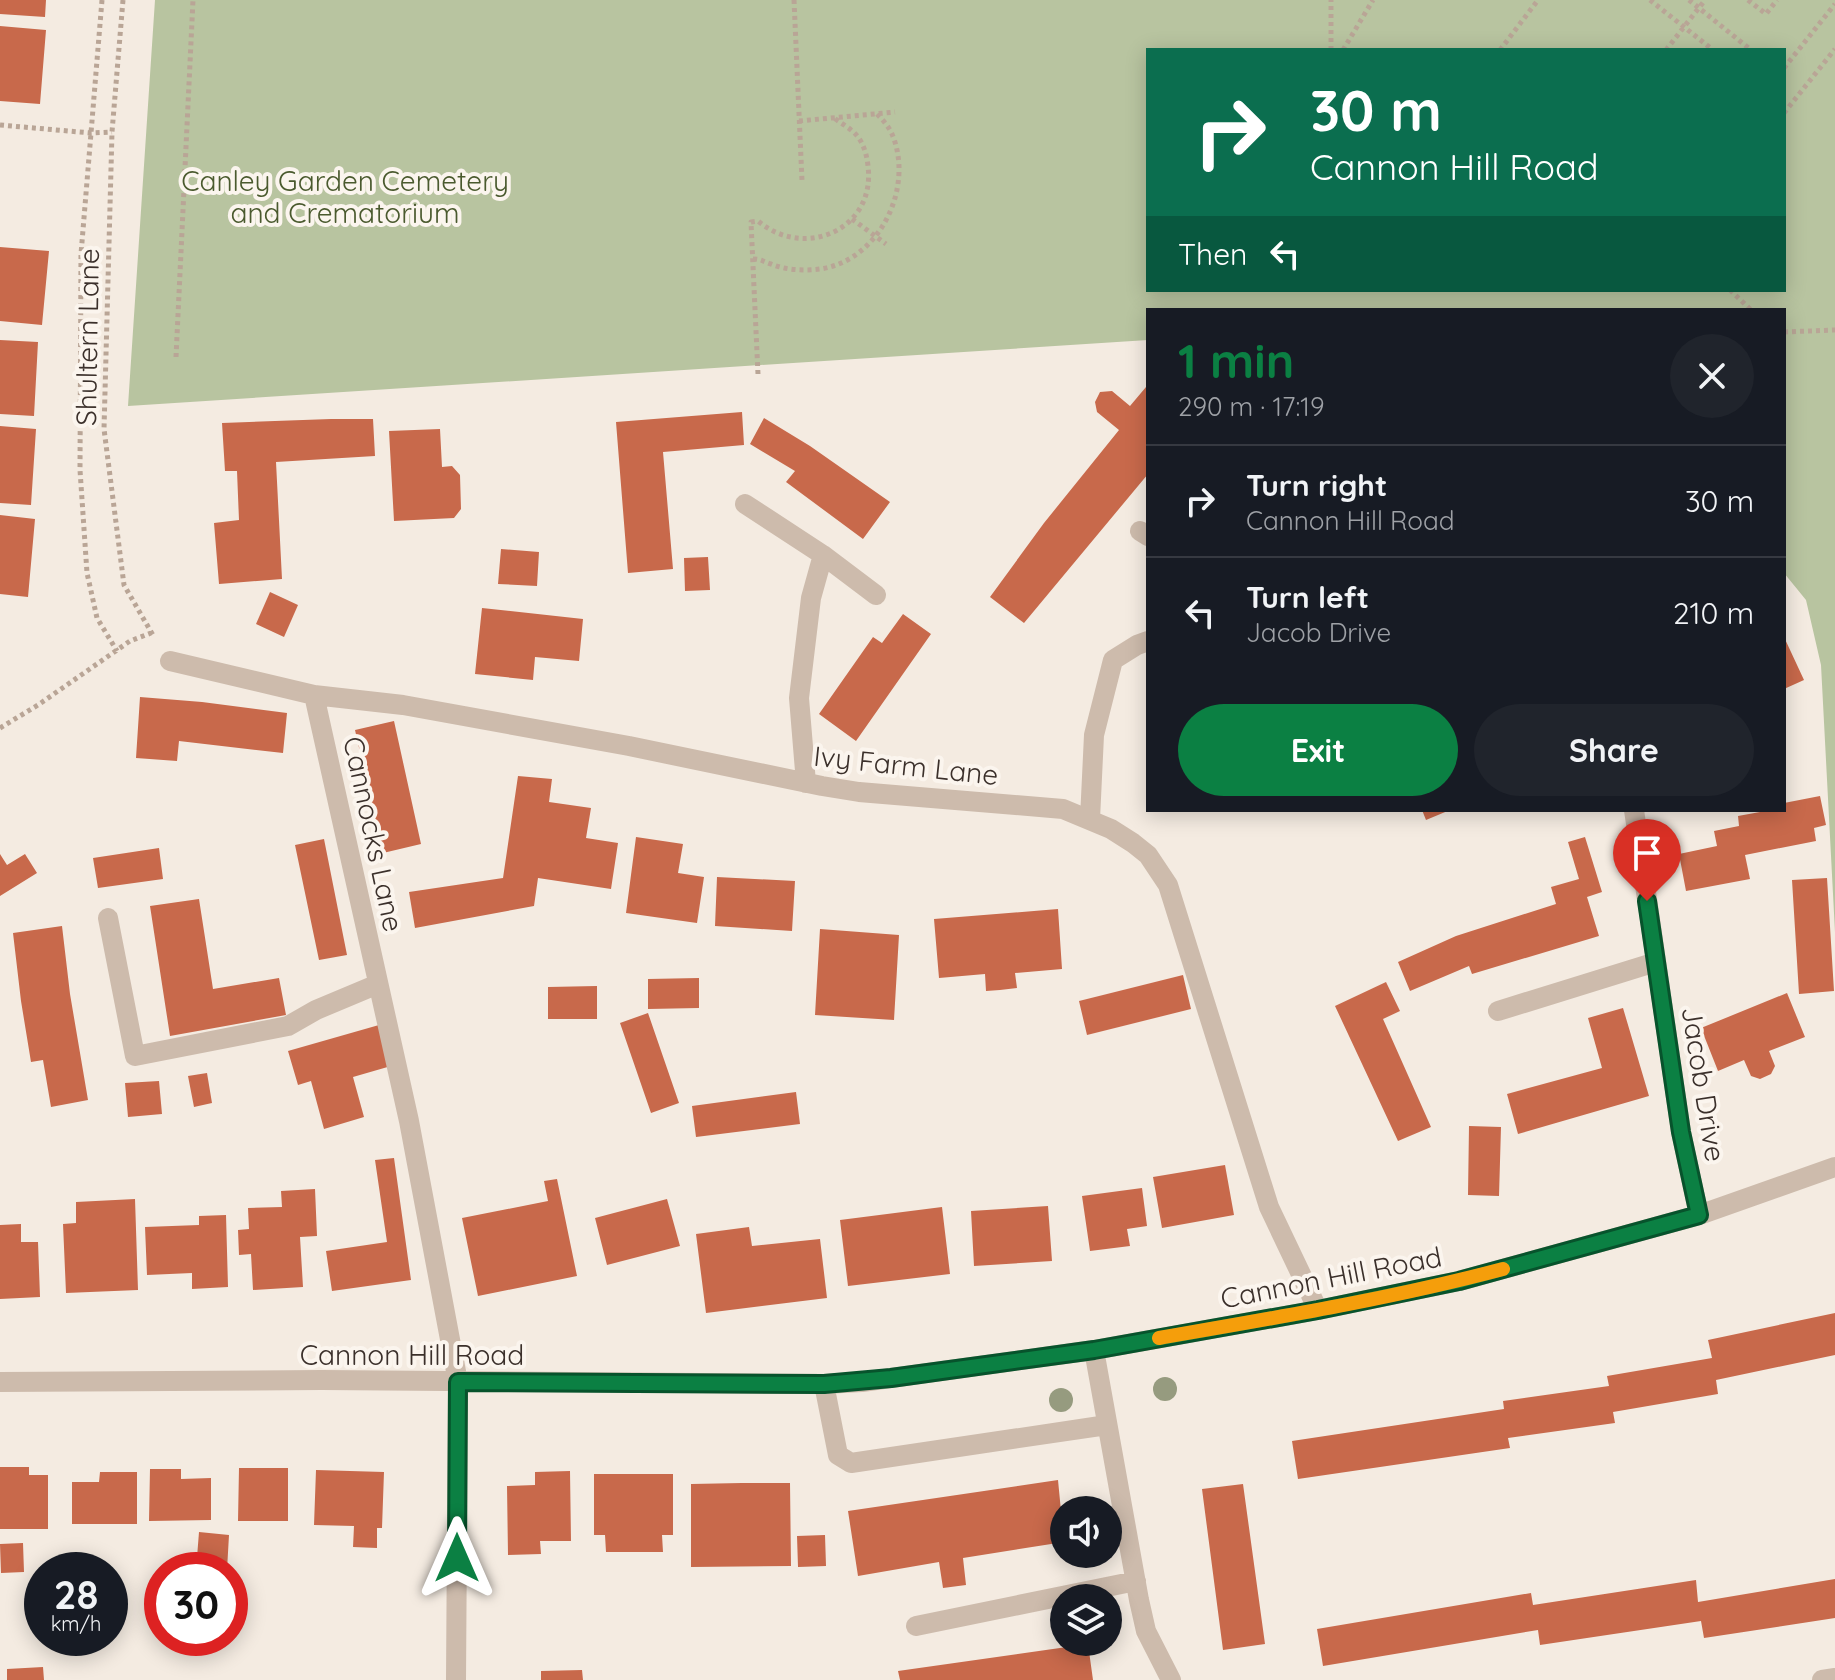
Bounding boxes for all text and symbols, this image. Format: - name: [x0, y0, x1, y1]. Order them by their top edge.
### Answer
- text: 30 m: [1310, 75, 1442, 145]
- icon: right: [1178, 80, 1282, 184]
- text: Cannon Hill Road: [1310, 144, 1599, 189]
- park label: Canley Garden Cemetery and Crematorium: [181, 163, 509, 230]
- icon: left: [1263, 232, 1307, 276]
- text: Then: [1178, 235, 1247, 273]
- street label: Shultern Lane: [68, 248, 106, 426]
- text: 1 min: [1178, 330, 1294, 390]
- button: close: [1670, 334, 1754, 418]
- text: 290 m · 17:19: [1178, 390, 1324, 423]
- text: Turn right: [1246, 466, 1387, 504]
- icon: right: [1178, 479, 1222, 523]
- text: 30 m: [1685, 482, 1754, 520]
- text: Cannon Hill Road: [1246, 504, 1454, 537]
- text: Turn left: [1246, 578, 1369, 616]
- icon: left: [1178, 591, 1222, 635]
- text: 210 m: [1673, 594, 1754, 632]
- text: Jacob Drive: [1246, 616, 1391, 649]
- button: Exit: [1178, 704, 1458, 796]
- button: Share: [1474, 704, 1754, 796]
- street label: Cannocks Lane: [336, 733, 412, 935]
- street label: Ivy Farm Lane: [812, 738, 1000, 792]
- pin: [1613, 819, 1681, 901]
- icon: arrive: [1625, 831, 1669, 875]
- street label: Jacob Drive: [1674, 1004, 1734, 1164]
- street label: Cannon Hill Road: [1217, 1238, 1445, 1316]
- street label: Cannon Hill Road: [300, 1337, 524, 1372]
- map controls: [1050, 1496, 1122, 1656]
- button: sound: [1050, 1496, 1122, 1568]
- position arrow: [415, 1516, 499, 1600]
- speed limit sign: 30: [144, 1552, 248, 1656]
- text: 28: [54, 1569, 98, 1619]
- button: layers: [1050, 1584, 1122, 1656]
- text: km/h: [51, 1611, 101, 1636]

